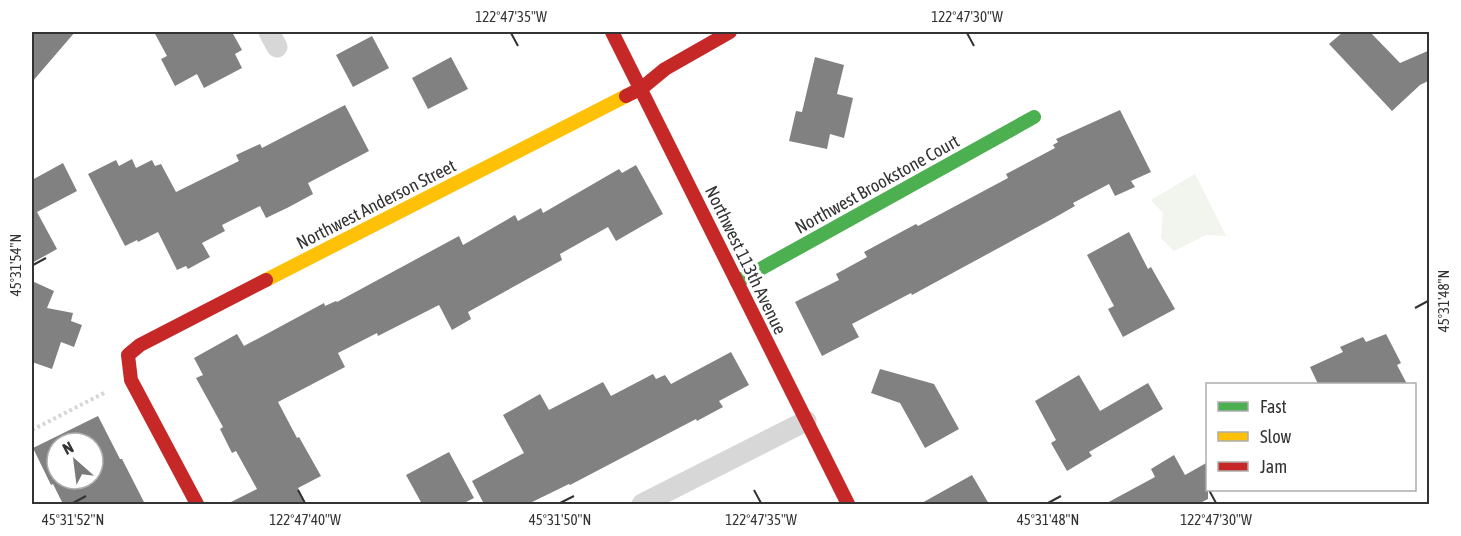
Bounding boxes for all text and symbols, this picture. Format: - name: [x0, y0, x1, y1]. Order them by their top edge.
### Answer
- text: 122°47'35"W: [475, 8, 547, 25]
- text: 122°47'30"W: [931, 8, 1003, 25]
- street label: Northwest Brookstone Court: [791, 130, 963, 238]
- street label: Northwest Anderson Street: [293, 155, 459, 253]
- street label: Northwest 113th Avenue: [701, 182, 791, 338]
- text: 45°31'54"N: [7, 234, 24, 296]
- text: 45°31'48"N: [1435, 270, 1452, 332]
- legend: [1206, 383, 1416, 491]
- text: Fast: [1260, 396, 1287, 417]
- text: Slow: [1260, 426, 1291, 447]
- north arrow: [45, 431, 105, 491]
- text: N: [60, 438, 76, 458]
- text: Jam: [1260, 456, 1287, 477]
- text: 45°31'52"N: [42, 511, 104, 528]
- text: 122°47'40"W: [269, 511, 341, 528]
- text: 45°31'50"N: [529, 511, 591, 528]
- text: 122°47'35"W: [725, 511, 797, 528]
- text: 45°31'48"N: [1017, 511, 1079, 528]
- text: 122°47'30"W: [1180, 511, 1252, 528]

